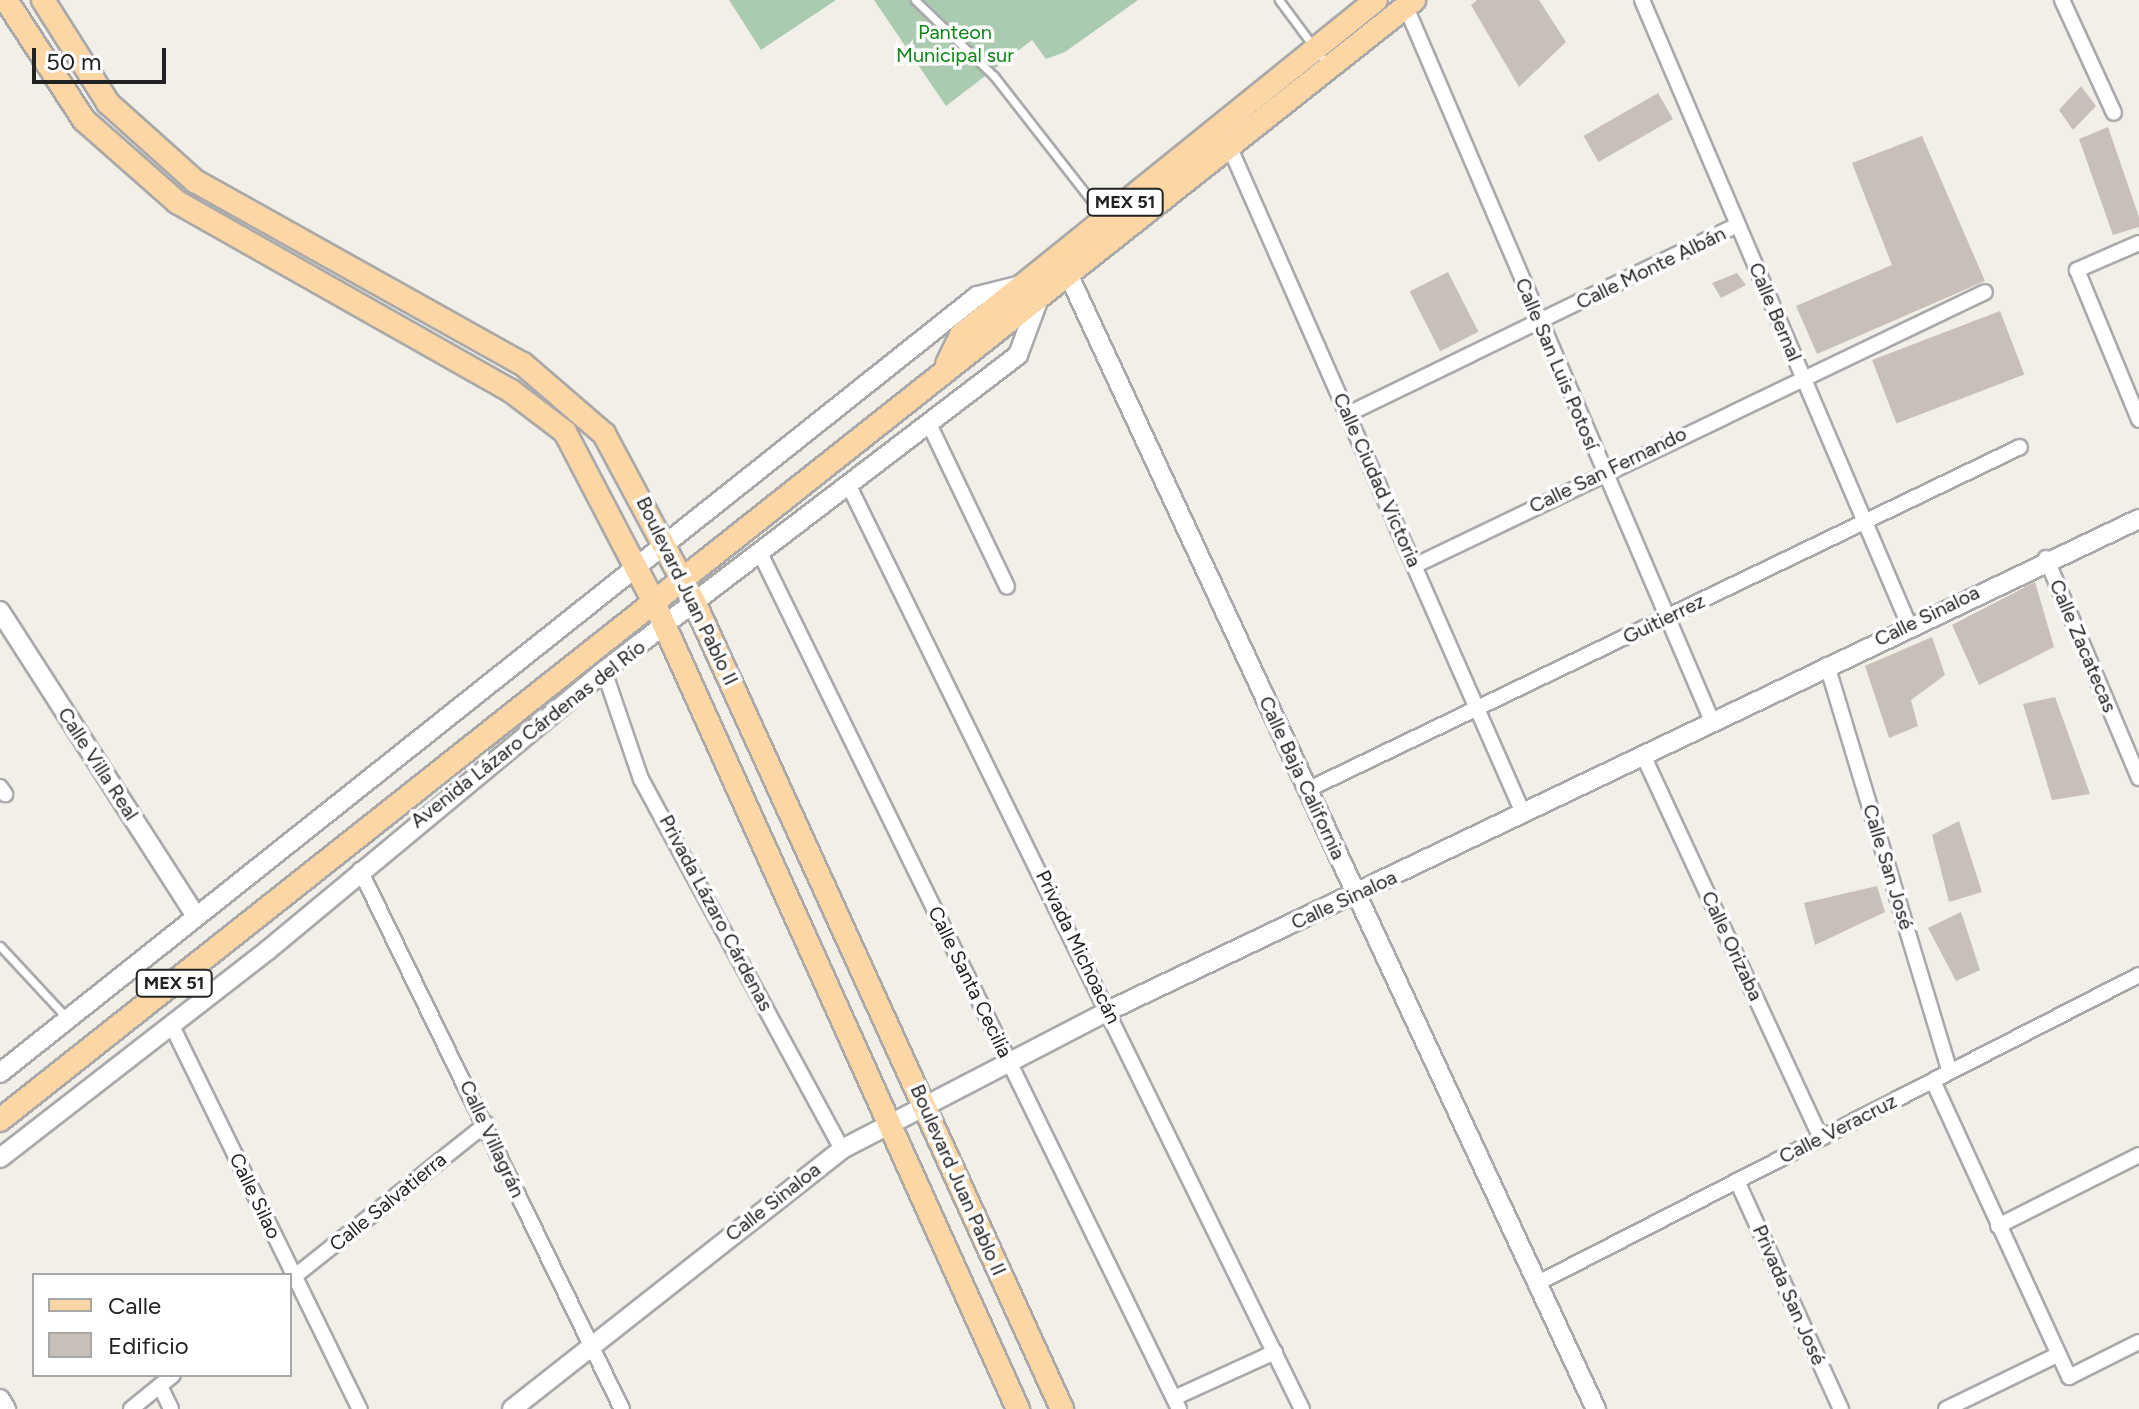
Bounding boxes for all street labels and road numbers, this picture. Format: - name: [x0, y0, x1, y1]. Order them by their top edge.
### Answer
- road number: MEX 51: [1085, 188, 1165, 216]
- street label: Calle Monte Albán: [1572, 221, 1730, 315]
- street label: Calle Bernal: [1743, 259, 1807, 365]
- street label: Calle San Luis Potosí: [1510, 274, 1604, 454]
- street label: Calle Ciudad Victoria: [1328, 389, 1426, 571]
- street label: Calle San Fernando: [1525, 421, 1691, 519]
- street label: Boulevard Juan Pablo II: [631, 493, 743, 689]
- street label: Calle Zacatecas: [2044, 576, 2122, 716]
- street label: Calle Sinaloa: [1871, 580, 1983, 652]
- street label: Guitierrez: [1619, 589, 1709, 649]
- street label: Avenida Lázaro Cárdenas del Río: [406, 635, 650, 833]
- street label: Calle Baja California: [1254, 692, 1350, 864]
- street label: Calle Villa Real: [53, 703, 143, 825]
- street label: Calle San José: [1858, 801, 1918, 933]
- street label: Privada Lázaro Cárdenas: [654, 811, 778, 1015]
- street label: Calle Sinaloa: [1287, 865, 1401, 935]
- street label: Privada Michoacán: [1030, 866, 1126, 1028]
- street label: Calle Orizaba: [1696, 887, 1768, 1005]
- street label: Calle Santa Cecilia: [923, 902, 1017, 1062]
- road number: MEX 51: [134, 969, 214, 997]
- street label: Calle Villagrán: [454, 1077, 530, 1201]
- street label: Boulevard Juan Pablo II: [905, 1081, 1011, 1279]
- street label: Calle Veracruz: [1775, 1089, 1901, 1169]
- street label: Calle Salvatierra: [325, 1148, 451, 1256]
- street label: Calle Silao: [224, 1149, 286, 1243]
- street label: Calle Sinaloa: [721, 1158, 825, 1246]
- street label: Privada San José: [1747, 1221, 1831, 1369]

